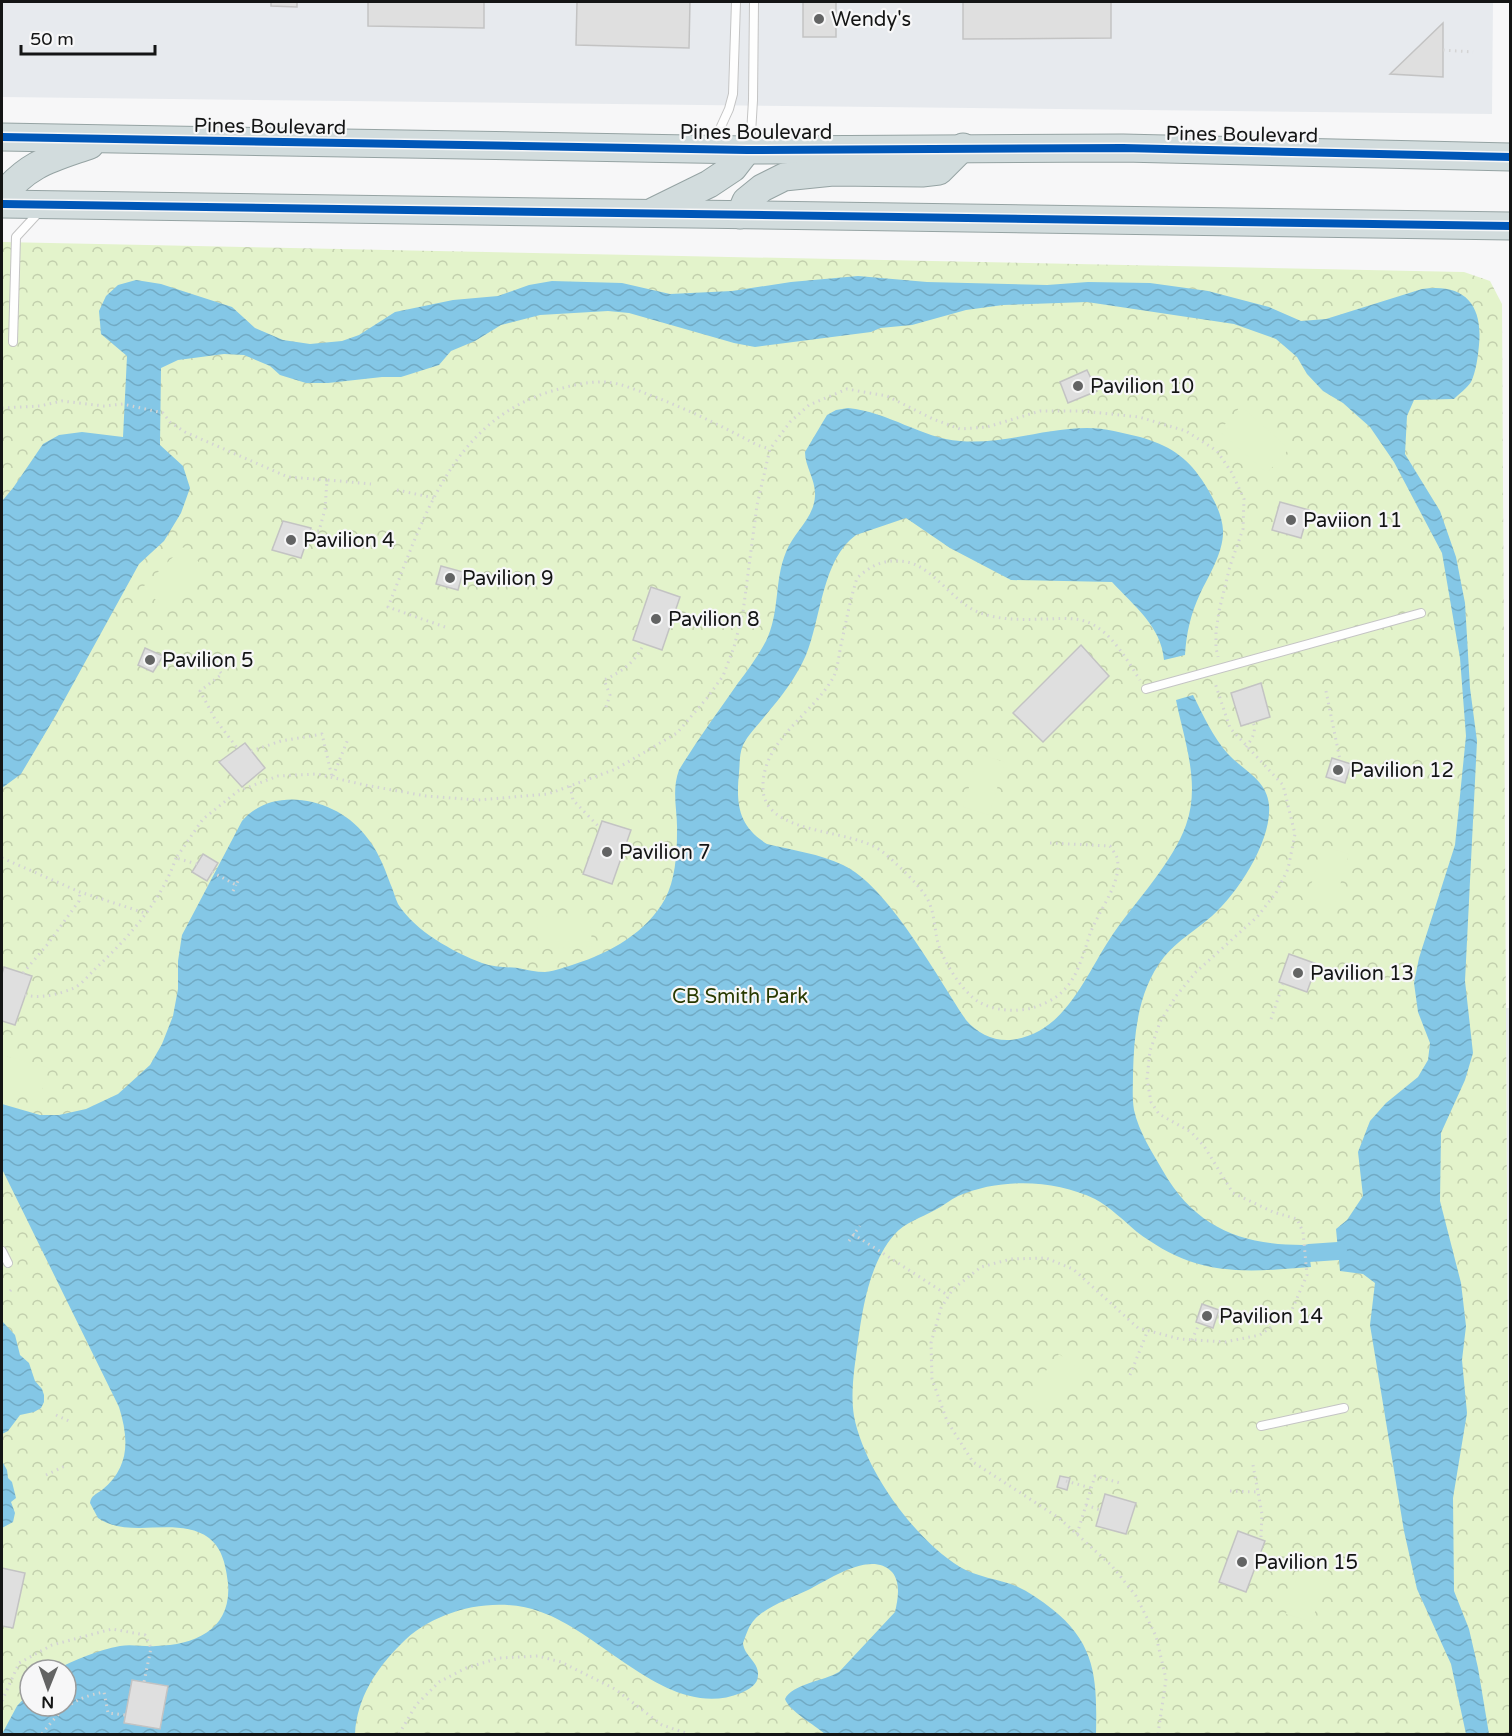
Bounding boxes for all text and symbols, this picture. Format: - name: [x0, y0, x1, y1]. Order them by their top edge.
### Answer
- place label: Wendy's: [831, 8, 911, 32]
- marker: Wendy's: [812, 12, 826, 26]
- scale bar: [21, 18, 154, 56]
- text: 50 m: [30, 28, 74, 50]
- street label: Pines Boulevard: [194, 114, 346, 140]
- street label: Pines Boulevard: [680, 121, 832, 145]
- street label: Pines Boulevard: [1166, 122, 1318, 148]
- place label: Pavilion 10: [1090, 375, 1194, 399]
- marker: Pavilion 10: [1071, 379, 1085, 393]
- place label: Paviion 11: [1303, 509, 1402, 533]
- marker: Paviion 11: [1284, 513, 1298, 527]
- place label: Pavilion 4: [303, 529, 395, 553]
- marker: Pavilion 4: [284, 533, 298, 547]
- place label: Pavilion 9: [462, 567, 554, 591]
- marker: Pavilion 9: [443, 571, 457, 585]
- place label: Pavilion 8: [668, 608, 760, 632]
- marker: Pavilion 8: [649, 612, 663, 626]
- place label: Pavilion 5: [162, 649, 254, 673]
- marker: Pavilion 5: [143, 653, 157, 667]
- place label: Pavilion 12: [1350, 759, 1454, 783]
- marker: Pavilion 12: [1331, 763, 1345, 777]
- place label: Pavilion 7: [619, 841, 711, 865]
- marker: Pavilion 7: [600, 845, 614, 859]
- place label: Pavilion 13: [1310, 962, 1414, 986]
- marker: Pavilion 13: [1291, 966, 1305, 980]
- park label: CB Smith Park: [672, 985, 808, 1009]
- place label: Pavilion 14: [1219, 1305, 1323, 1329]
- marker: Pavilion 14: [1200, 1309, 1214, 1323]
- place label: Pavilion 15: [1254, 1551, 1358, 1575]
- marker: Pavilion 15: [1235, 1555, 1249, 1569]
- north arrow: [18, 1658, 78, 1718]
- text: N: [41, 1692, 54, 1712]

